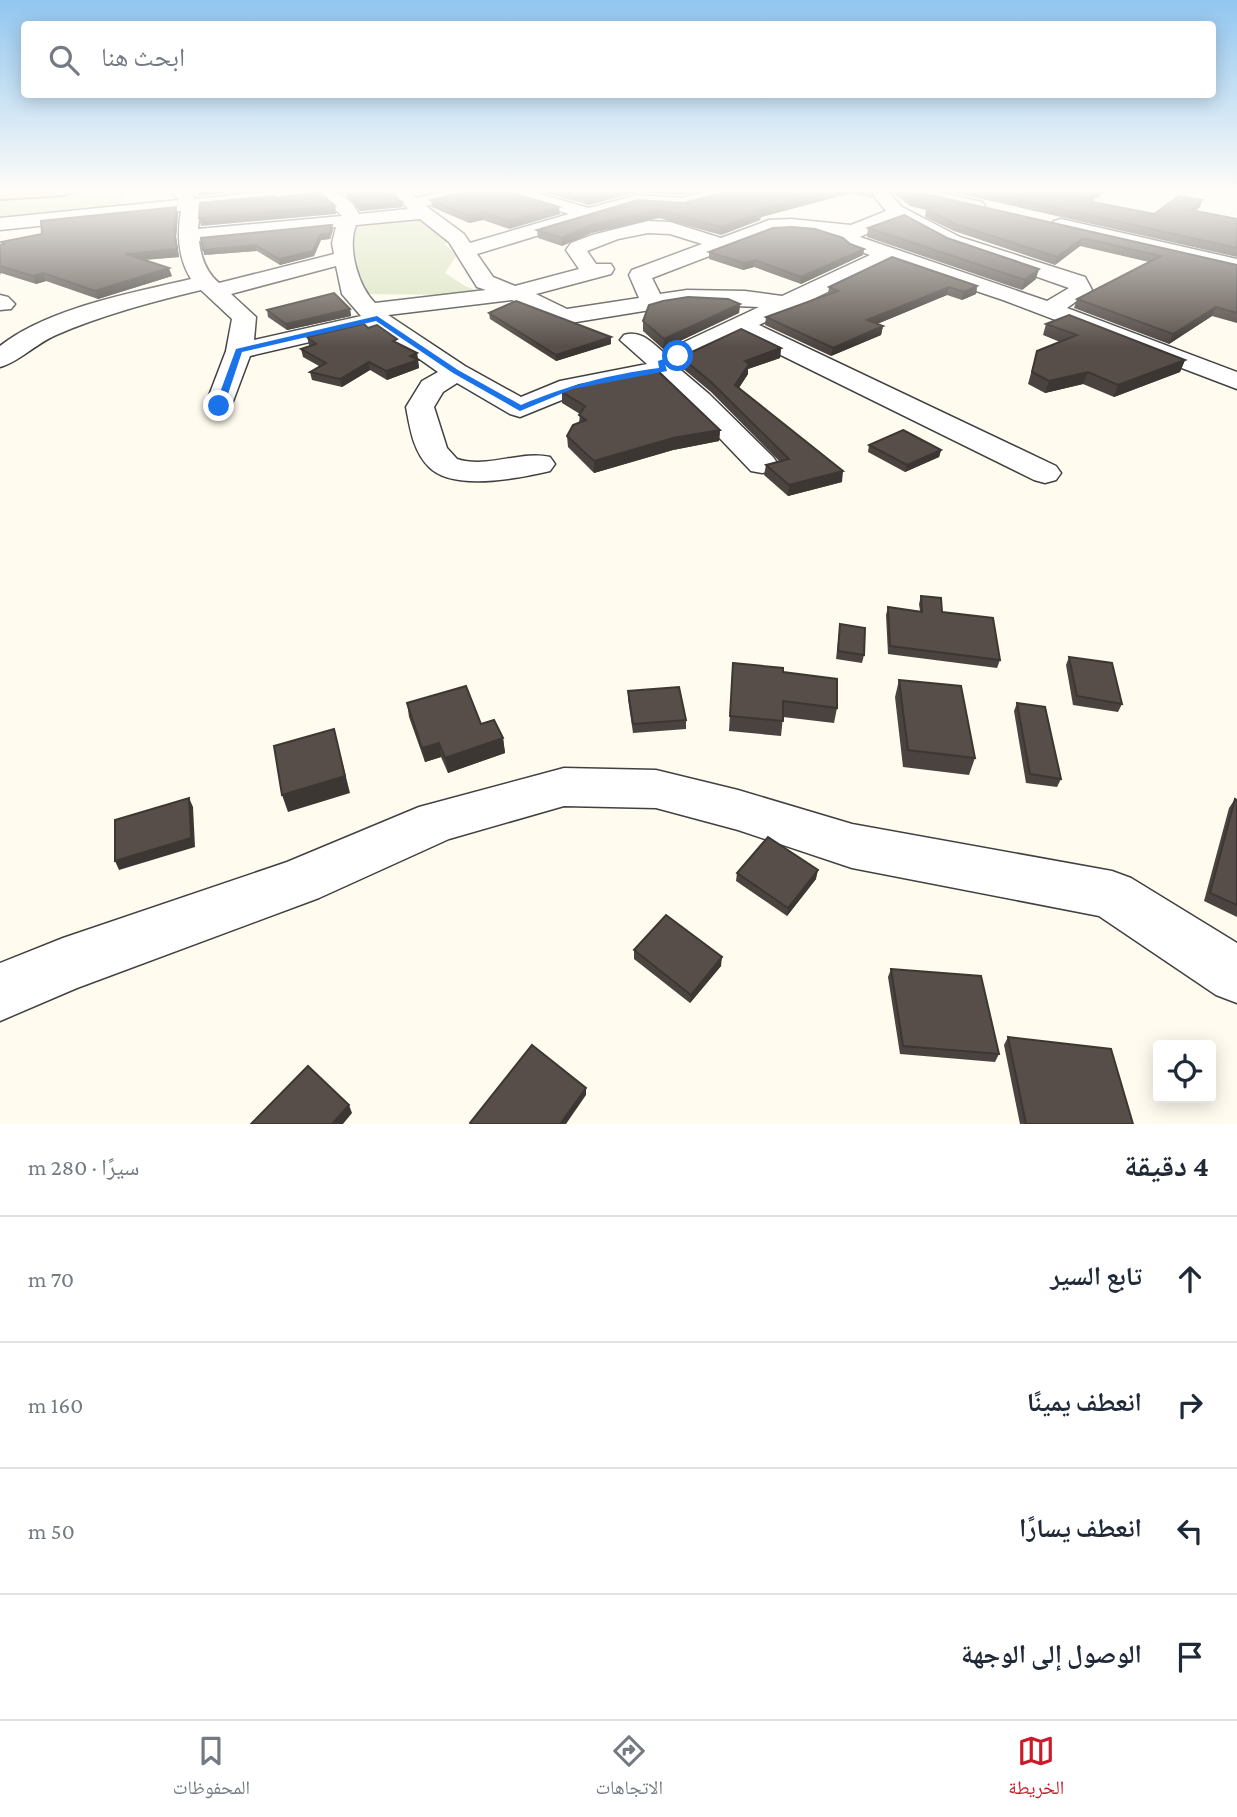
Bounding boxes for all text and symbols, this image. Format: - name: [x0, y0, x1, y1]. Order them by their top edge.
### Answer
- search box: [21, 21, 1216, 98]
- icon: search: [45, 41, 83, 79]
- text: ابحث هنا: [101, 43, 185, 72]
- route start: [662, 340, 693, 371]
- route end: [203, 390, 234, 421]
- map controls: [1153, 1040, 1216, 1103]
- button: locate: [1153, 1040, 1216, 1103]
- text: 4 دقيقة: [1124, 1149, 1209, 1182]
- text: سيرًا · 280 m: [28, 1154, 140, 1180]
- icon: ahead: [1171, 1260, 1209, 1298]
- text: تابع السير: [1050, 1262, 1142, 1291]
- text: 70 m: [28, 1266, 74, 1292]
- icon: right: [1171, 1386, 1209, 1424]
- text: انعطف يمينًا: [1027, 1388, 1142, 1417]
- text: 160 m: [28, 1392, 83, 1418]
- icon: left: [1171, 1512, 1209, 1550]
- text: انعطف يسارًا: [1019, 1514, 1142, 1543]
- text: 50 m: [28, 1518, 75, 1544]
- icon: arrive: [1171, 1638, 1209, 1676]
- text: الوصول إلى الوجهة: [961, 1640, 1142, 1669]
- tab: المحفوظات: [173, 1732, 250, 1806]
- tab: الاتجاهات: [595, 1732, 663, 1806]
- tab: الخريطة: [1008, 1732, 1064, 1806]

